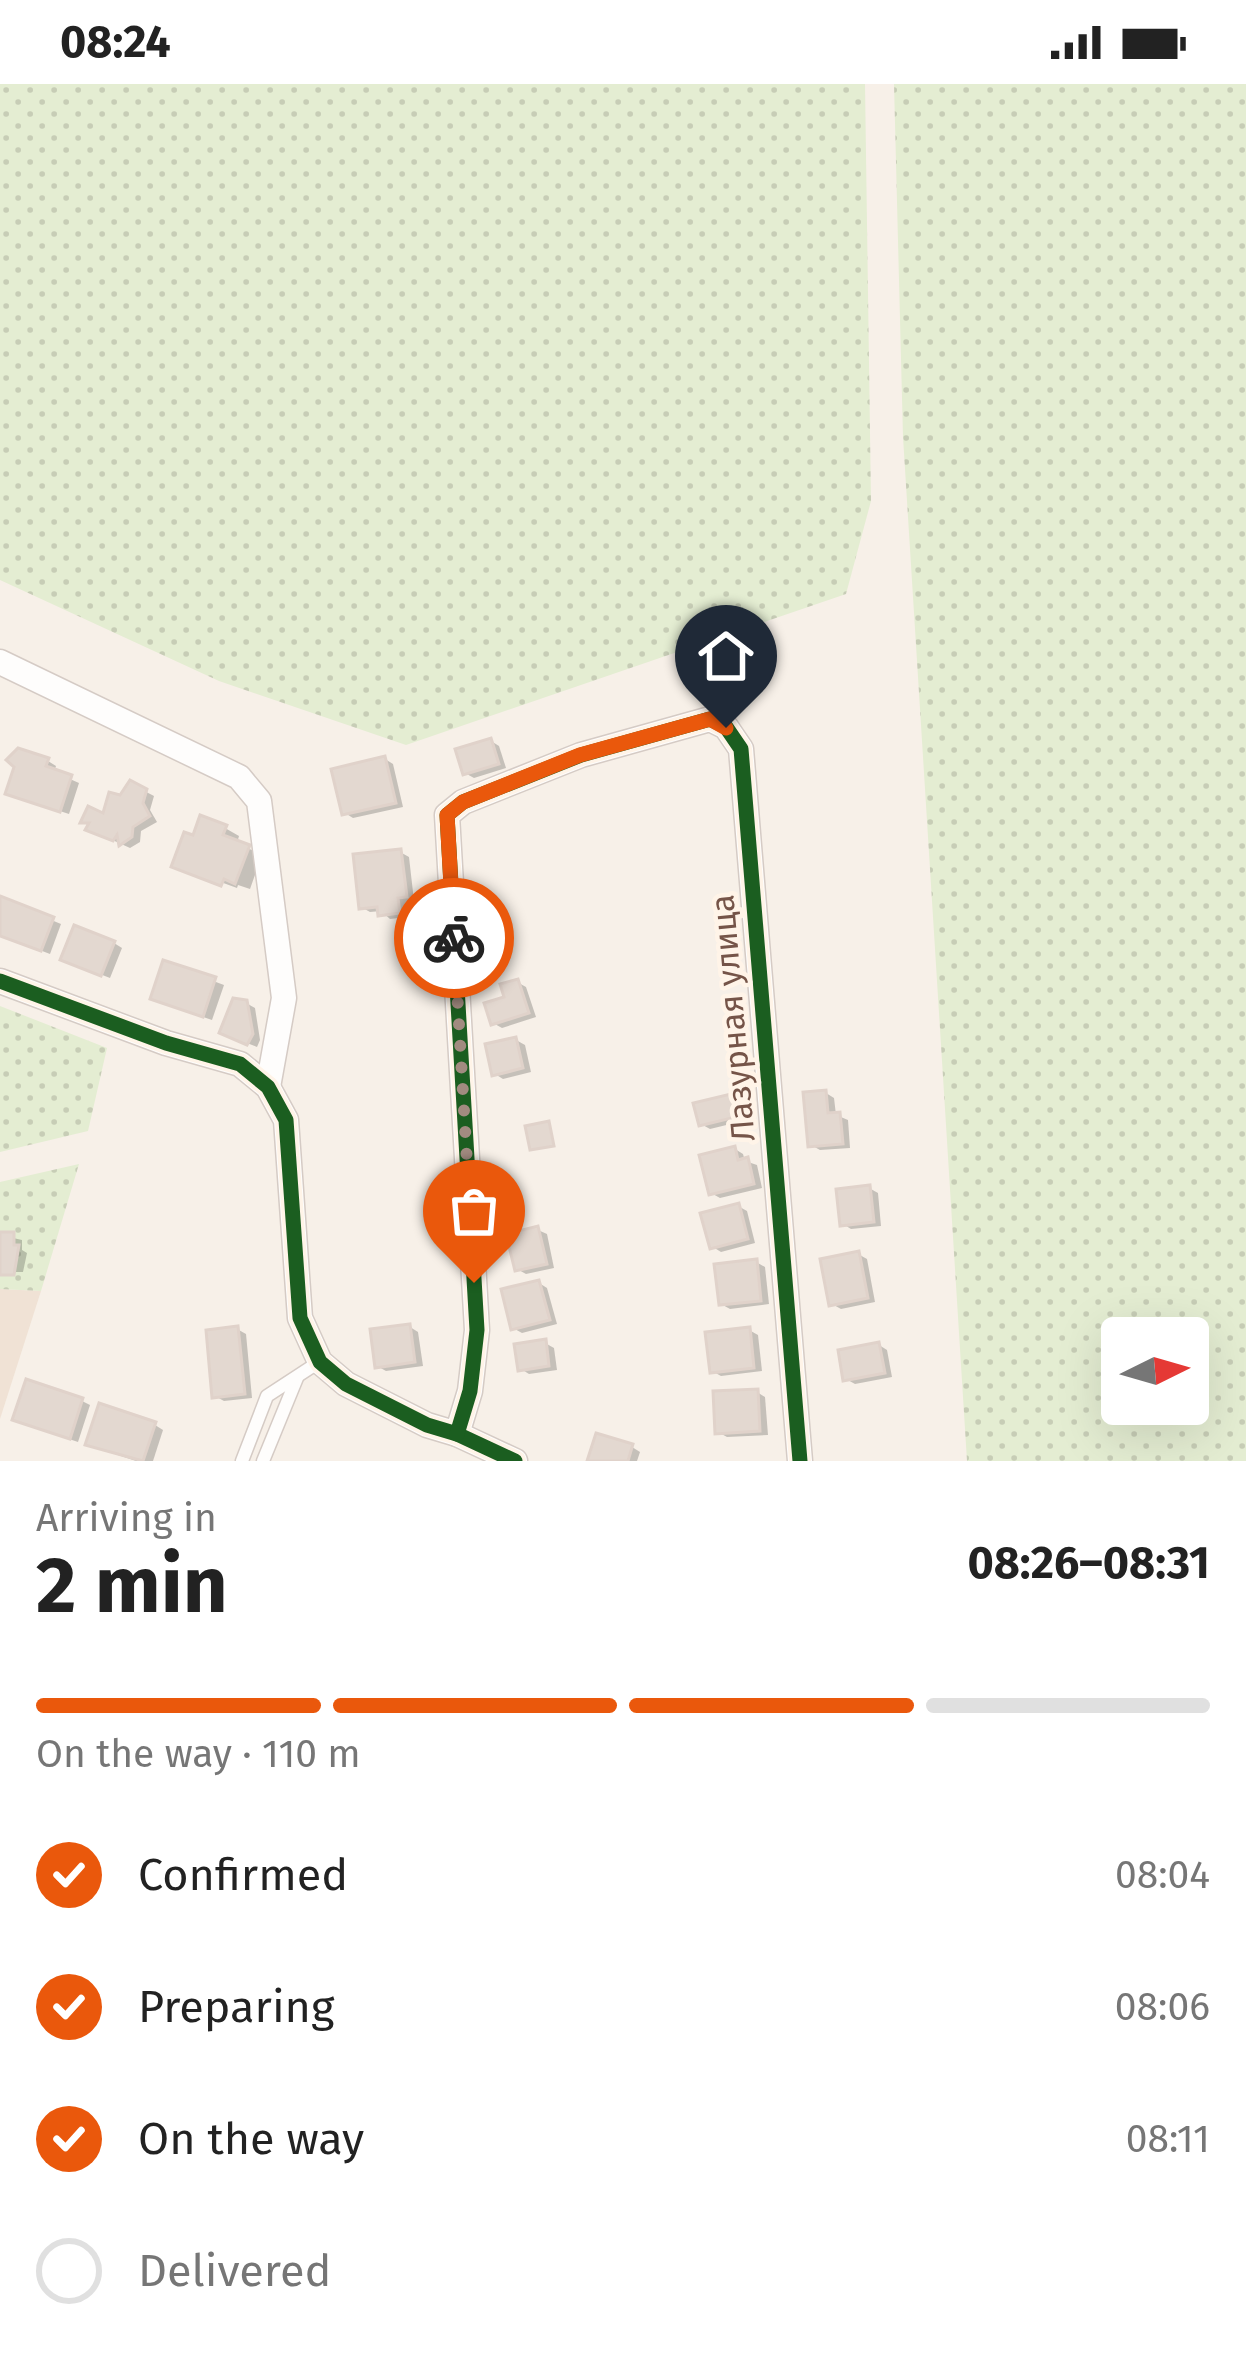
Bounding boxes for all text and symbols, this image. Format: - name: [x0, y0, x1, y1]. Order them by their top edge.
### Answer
- text: 08:24: [60, 15, 171, 69]
- pin: [675, 605, 777, 728]
- icon: home: [693, 623, 759, 689]
- courier: [394, 878, 514, 998]
- street label: Лазурная улица: [702, 893, 764, 1143]
- icon: bike: [421, 905, 487, 971]
- pin: [423, 1160, 525, 1283]
- icon: bag: [441, 1178, 507, 1244]
- north arrow: [1101, 1317, 1209, 1425]
- map controls: [1101, 1317, 1209, 1425]
- text: Arriving in: [36, 1495, 217, 1541]
- text: 08:26–08:31: [967, 1536, 1210, 1590]
- text: 2 min: [36, 1539, 228, 1633]
- text: On the way · 110 m: [36, 1731, 361, 1777]
- icon: check: [36, 1842, 102, 1908]
- text: Confirmed: [138, 1848, 348, 1902]
- text: 08:04: [1115, 1852, 1210, 1898]
- icon: check: [36, 1974, 102, 2040]
- text: Preparing: [138, 1980, 334, 2034]
- text: 08:06: [1115, 1984, 1210, 2030]
- icon: check: [36, 2106, 102, 2172]
- text: On the way: [138, 2112, 364, 2166]
- text: 08:11: [1126, 2116, 1210, 2162]
- text: Delivered: [138, 2244, 331, 2298]

